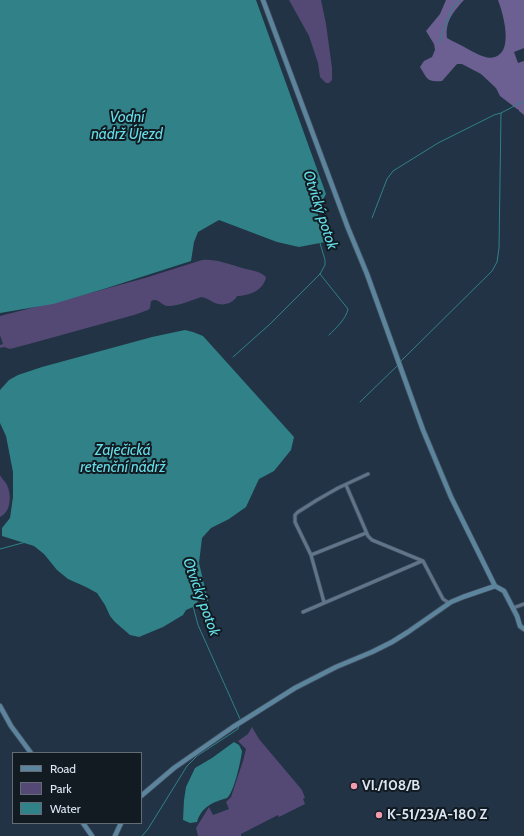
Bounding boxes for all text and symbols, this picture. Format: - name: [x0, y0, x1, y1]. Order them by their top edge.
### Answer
- water label: Vodní nádrž Újezd: [91, 109, 163, 144]
- water label: Otvický potok: [299, 168, 341, 252]
- water label: Zaječická retenční nádrž: [80, 442, 166, 477]
- water label: Otvický potok: [179, 556, 223, 638]
- legend: [12, 752, 142, 824]
- text: Road: [50, 761, 76, 776]
- place label: VI./108/B: [362, 778, 420, 794]
- text: Park: [50, 781, 72, 796]
- marker: VI./108/B: [349, 781, 359, 791]
- text: Water: [50, 801, 80, 816]
- place label: K-51/23/A-180 Z: [387, 807, 487, 823]
- marker: K-51/23/A-180 Z: [374, 810, 384, 820]

